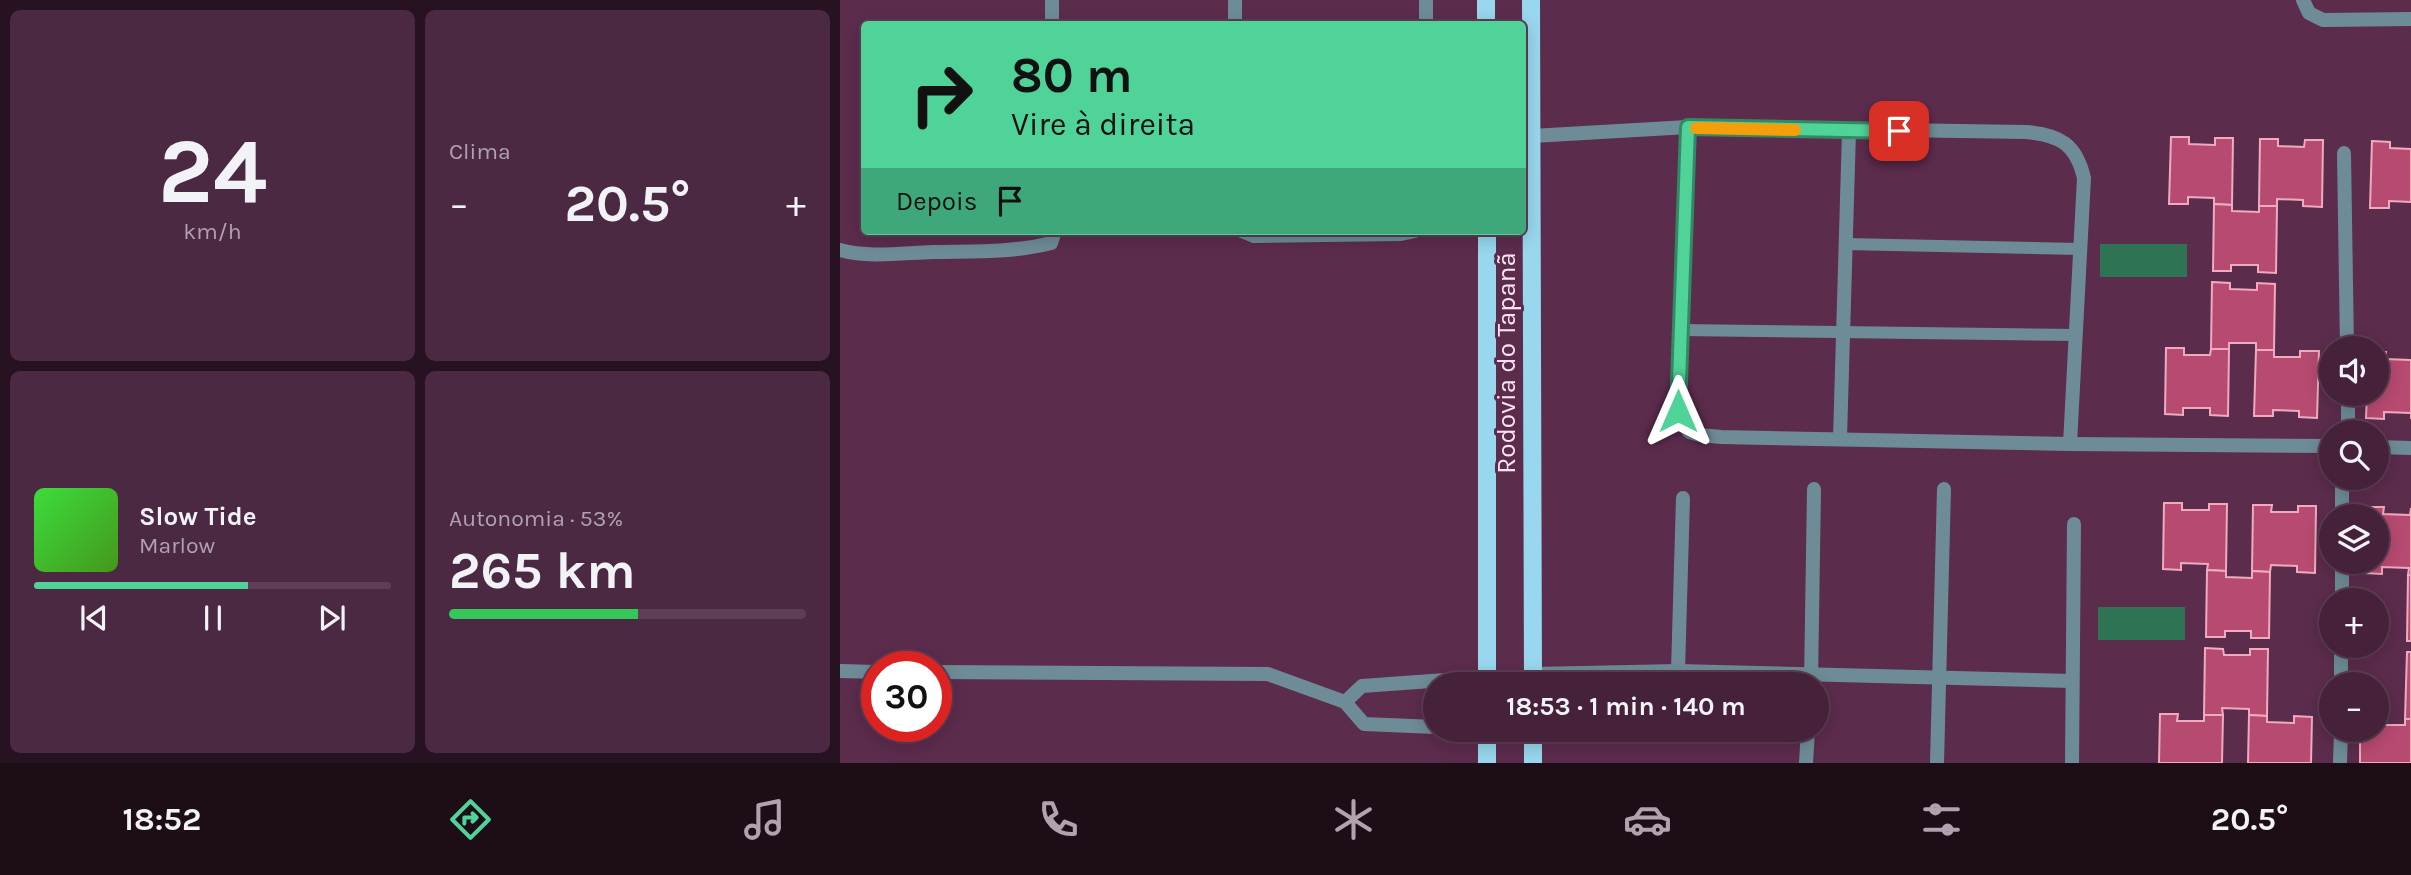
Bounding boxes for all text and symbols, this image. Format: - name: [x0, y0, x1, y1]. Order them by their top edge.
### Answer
- text: 80 m: [1011, 47, 1133, 104]
- icon: right: [896, 49, 987, 140]
- pin: [1869, 101, 1929, 161]
- text: Vire à direita: [1011, 106, 1195, 143]
- icon: arrive: [1880, 112, 1918, 150]
- text: 24: [158, 119, 267, 225]
- text: Clima: [449, 138, 511, 165]
- text: 20.5°: [565, 173, 691, 234]
- text: −: [449, 182, 469, 227]
- text: +: [786, 182, 806, 227]
- icon: arrive: [991, 182, 1029, 220]
- text: Depois: [896, 186, 977, 217]
- text: km/h: [183, 218, 242, 245]
- street label: Rodovia do Tapanã: [1491, 252, 1522, 474]
- map controls: [2319, 336, 2389, 742]
- button: sound: [2319, 336, 2389, 406]
- position arrow: [1641, 374, 1715, 448]
- button: search: [2319, 420, 2389, 490]
- text: Slow Tide: [139, 501, 257, 532]
- button: layers: [2319, 504, 2389, 574]
- text: Autonomia · 53%: [449, 505, 623, 532]
- text: Marlow: [139, 532, 215, 559]
- text: 265 km: [449, 540, 636, 601]
- button: +: [2319, 588, 2389, 658]
- icon: previous: [75, 599, 113, 637]
- icon: pause: [194, 599, 232, 637]
- icon: next: [313, 599, 351, 637]
- speed limit sign: 30: [861, 651, 952, 742]
- button: −: [2319, 672, 2389, 742]
- text: 18:53 · 1 min · 140 m: [1506, 691, 1746, 722]
- icon: directions: [446, 795, 495, 844]
- icon: music: [740, 795, 789, 844]
- icon: phone: [1034, 795, 1083, 844]
- icon: climate: [1329, 795, 1378, 844]
- icon: car: [1623, 795, 1672, 844]
- icon: filters: [1917, 795, 1966, 844]
- text: 18:52: [123, 801, 201, 838]
- text: 20.5°: [2211, 801, 2288, 838]

